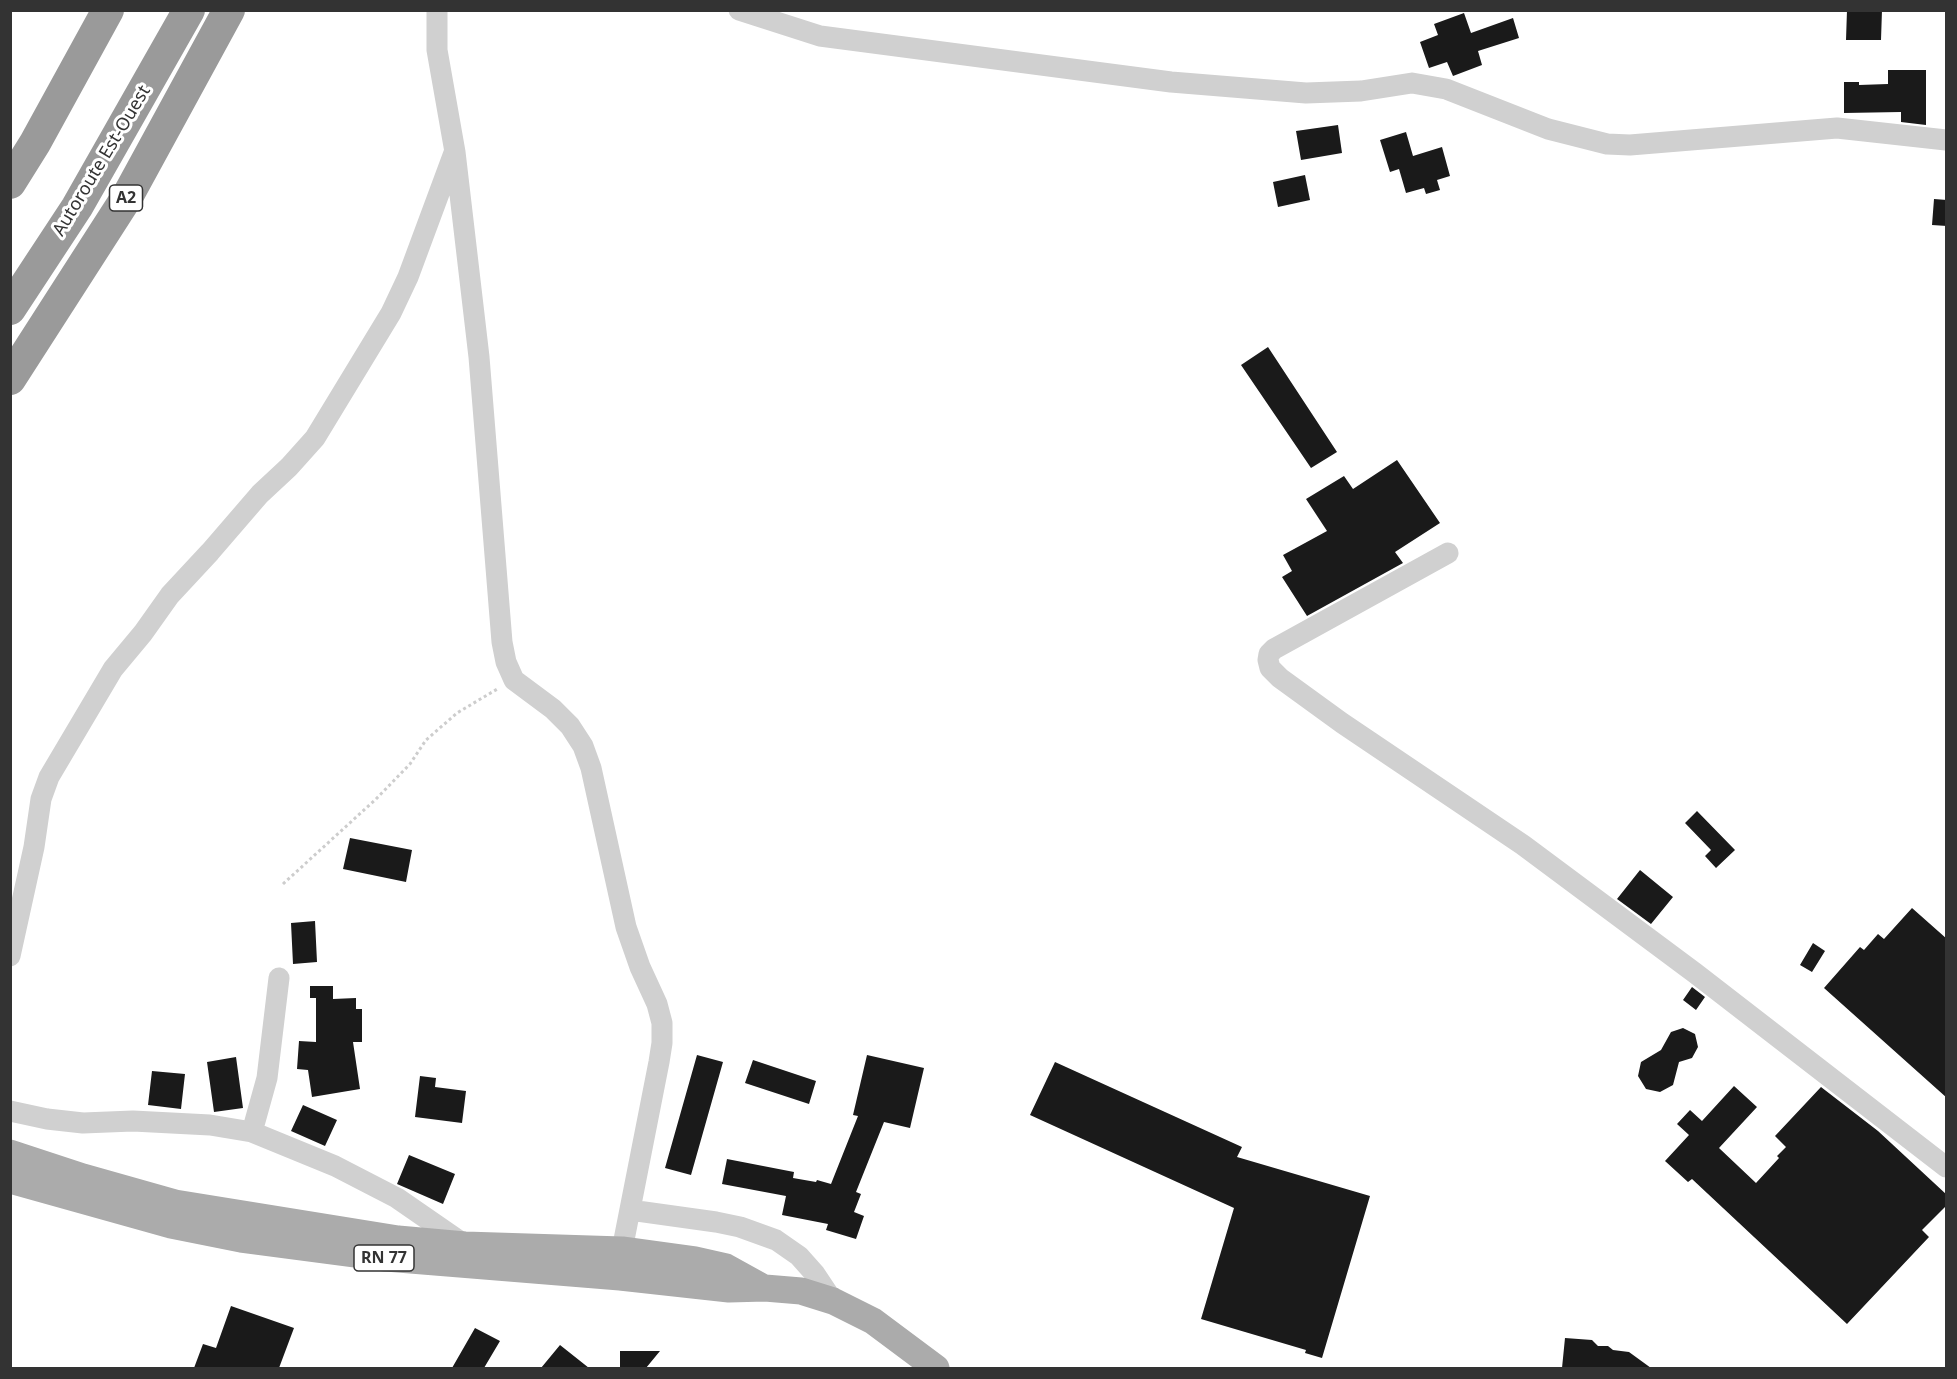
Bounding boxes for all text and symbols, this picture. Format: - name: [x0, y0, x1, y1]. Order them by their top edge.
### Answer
- street label: Autoroute Est-Ouest: [48, 82, 156, 240]
- road number: A2: [110, 185, 142, 211]
- road number: RN 77: [354, 1245, 414, 1271]

